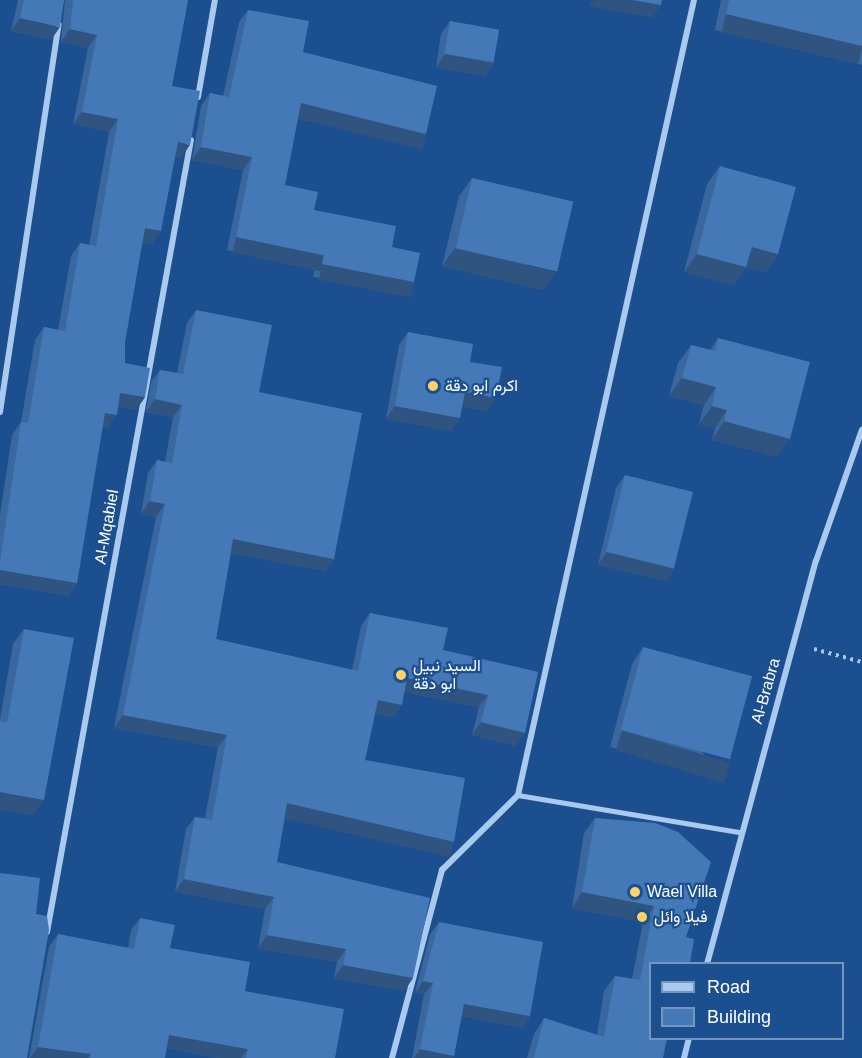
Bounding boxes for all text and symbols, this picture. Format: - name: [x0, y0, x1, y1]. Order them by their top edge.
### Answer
- place label: اكرم ابو دقة: [445, 376, 518, 396]
- marker: اكرم ابو دقة: [426, 379, 440, 393]
- street label: Al-Mqabiel: [91, 488, 123, 566]
- place label: السيد نبيل ابو دقة: [413, 656, 481, 694]
- street label: Al-Brabra: [747, 656, 785, 726]
- marker: السيد نبيل ابو دقة: [394, 668, 408, 682]
- place label: Wael Villa: [647, 882, 717, 902]
- marker: Wael Villa: [628, 885, 642, 899]
- place label: فيلا وائل: [654, 907, 708, 927]
- marker: فيلا وائل: [635, 910, 649, 924]
- legend: [649, 962, 844, 1040]
- text: Road: [707, 977, 750, 997]
- text: Building: [707, 1007, 771, 1027]

